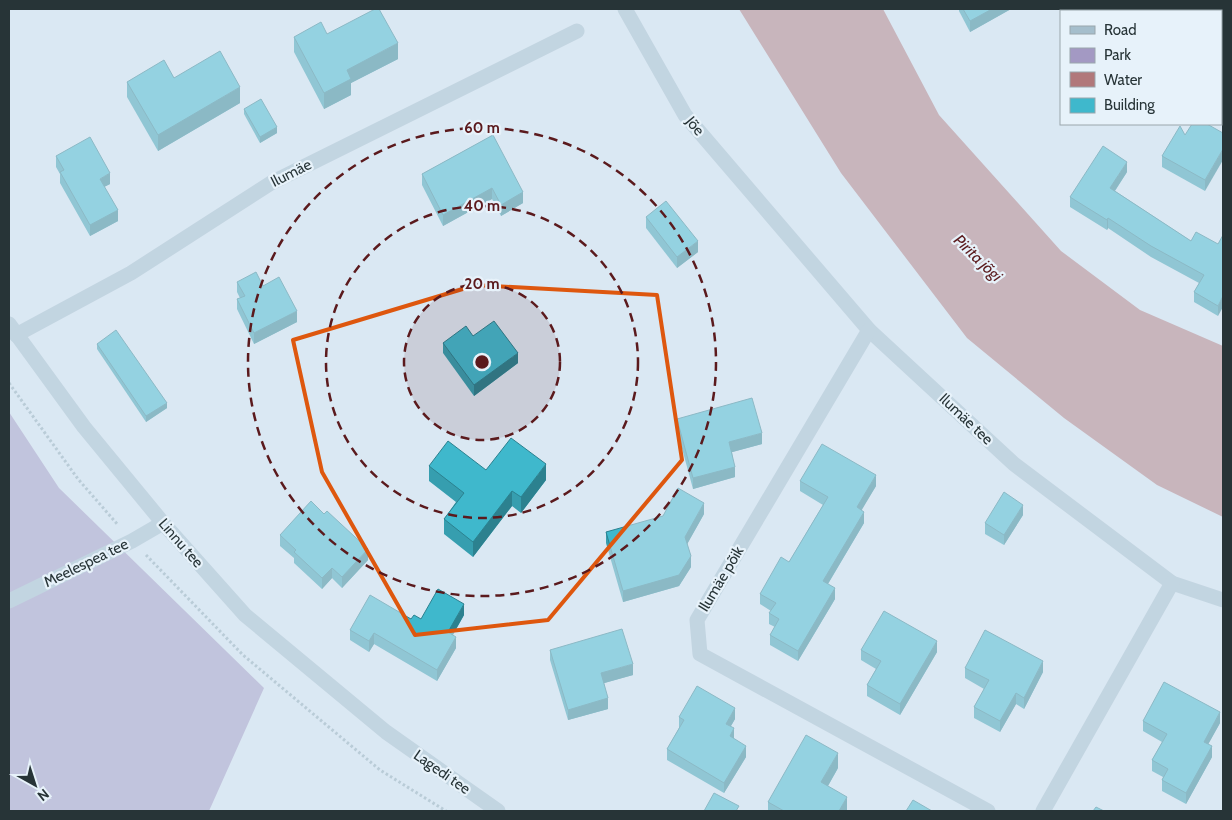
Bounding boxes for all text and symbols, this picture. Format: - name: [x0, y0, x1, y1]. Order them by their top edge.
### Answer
- legend: [1060, 10, 1222, 125]
- text: Road: [1104, 21, 1137, 39]
- text: Park: [1104, 46, 1131, 64]
- text: Water: [1104, 71, 1142, 89]
- text: Building: [1104, 96, 1155, 114]
- street label: Jõe: [681, 112, 708, 140]
- text: 60 m: [464, 119, 500, 137]
- street label: Ilumäe: [268, 155, 315, 191]
- text: 40 m: [464, 197, 500, 215]
- water label: Pirita jõgi: [950, 230, 1006, 286]
- text: 20 m: [465, 275, 499, 293]
- centre of rings: [473, 353, 491, 371]
- street label: Ilumäe tee: [935, 390, 997, 449]
- street label: Linnu tee: [155, 515, 207, 571]
- street label: Meelespea tee: [41, 535, 131, 591]
- street label: Ilumäe põik: [694, 543, 748, 615]
- street label: Lagedi tee: [410, 746, 474, 798]
- north arrow: [10, 760, 60, 810]
- text: N: [34, 785, 53, 805]

